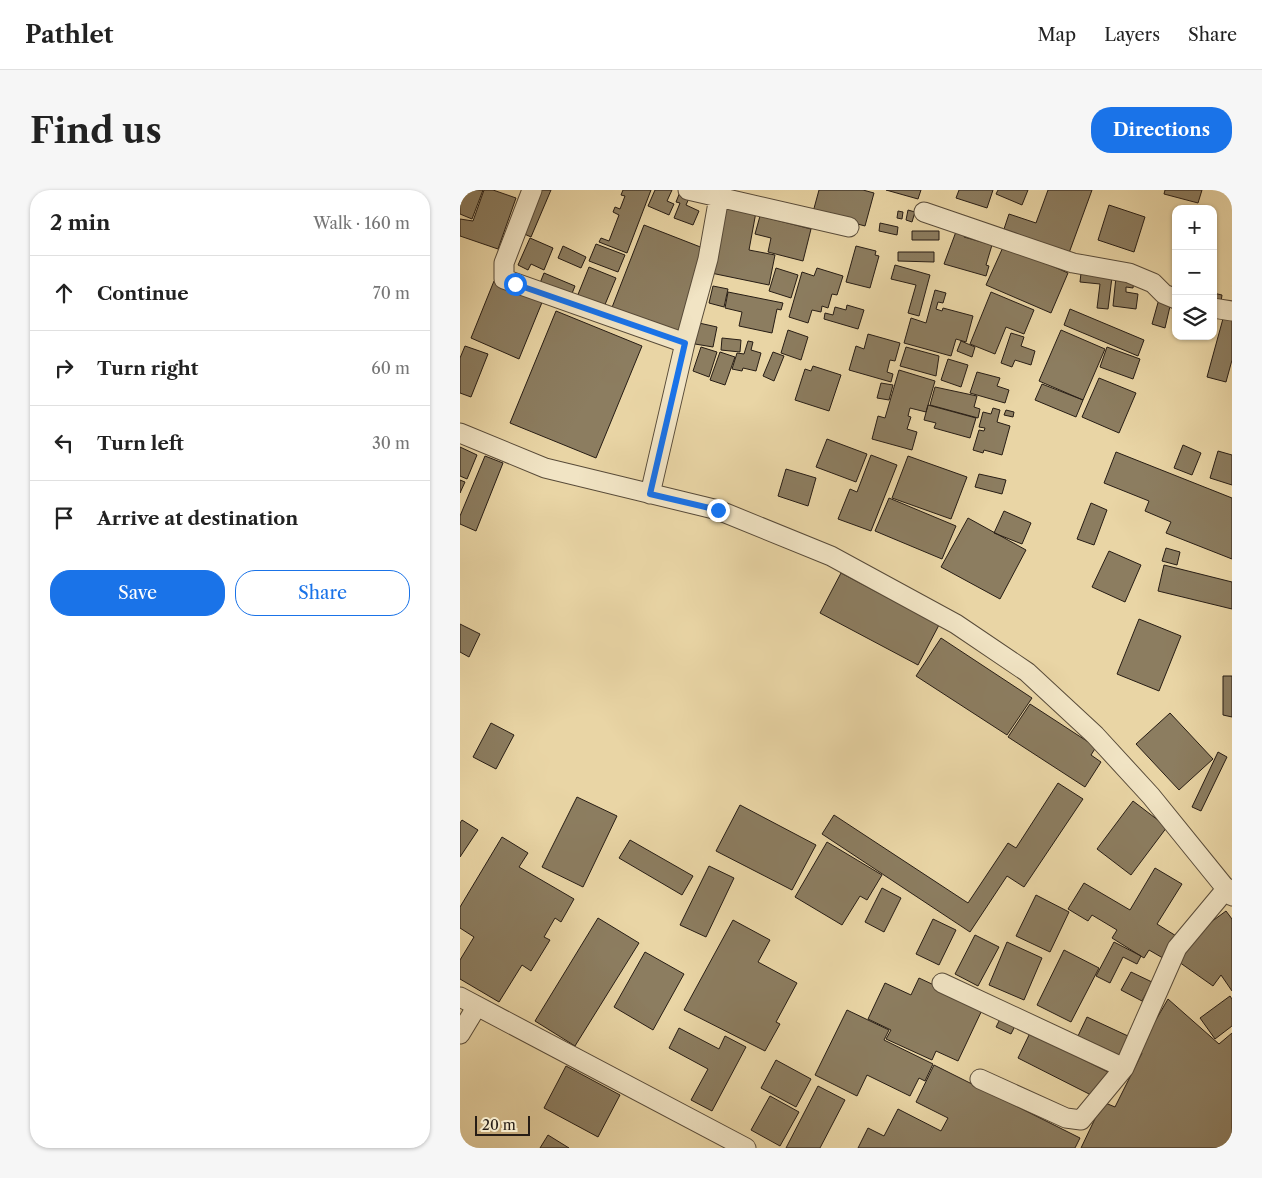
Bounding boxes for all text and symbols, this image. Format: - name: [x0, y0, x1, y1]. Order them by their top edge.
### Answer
- text: Pathlet: [25, 20, 113, 49]
- text: Map: [1038, 24, 1076, 46]
- text: Layers: [1104, 24, 1160, 46]
- text: Share: [1188, 24, 1237, 46]
- button: Directions: [1091, 107, 1232, 153]
- text: Find us: [30, 109, 162, 152]
- map controls: [1172, 205, 1217, 340]
- button: +: [1172, 205, 1217, 250]
- text: 2 min: [50, 210, 110, 235]
- text: Walk · 160 m: [313, 213, 410, 233]
- button: −: [1172, 250, 1217, 295]
- route start: [504, 273, 527, 296]
- icon: ahead: [50, 279, 78, 307]
- text: Continue: [97, 282, 189, 305]
- text: 70 m: [373, 283, 410, 303]
- button: layers: [1172, 295, 1217, 340]
- icon: right: [50, 354, 78, 382]
- text: Turn right: [97, 357, 198, 380]
- text: 60 m: [371, 358, 410, 378]
- icon: left: [50, 429, 78, 457]
- text: Turn left: [97, 432, 184, 455]
- text: 30 m: [372, 433, 410, 453]
- route end: [707, 499, 730, 522]
- icon: arrive: [50, 504, 78, 532]
- text: Arrive at destination: [97, 507, 298, 530]
- button: Save: [50, 570, 225, 616]
- button: Share: [235, 570, 410, 616]
- scale bar: [475, 1113, 530, 1136]
- text: 20 m: [482, 1116, 516, 1134]

